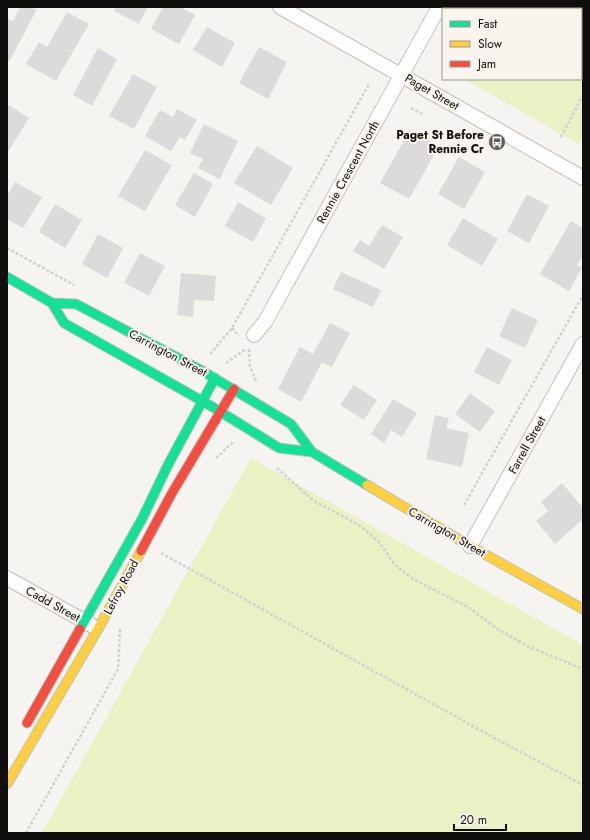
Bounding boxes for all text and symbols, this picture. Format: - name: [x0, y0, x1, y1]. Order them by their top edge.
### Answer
- legend: [442, 8, 582, 80]
- text: Fast: [478, 15, 497, 33]
- text: Slow: [478, 35, 503, 53]
- text: Jam: [476, 55, 496, 73]
- street label: Paget Street: [401, 69, 463, 115]
- street label: Rennie Crescent North: [312, 117, 384, 227]
- place label: Paget St Before Rennie Cr: [396, 126, 484, 158]
- bus stop icon: Paget St Before Rennie Cr: [487, 132, 507, 152]
- street label: Carrington Street: [126, 325, 210, 381]
- street label: Farrell Street: [504, 413, 550, 477]
- street label: Carrington Street: [405, 503, 489, 561]
- street label: Lefroy Road: [99, 556, 143, 618]
- street label: Cadd Street: [22, 582, 84, 626]
- scale bar: [454, 806, 506, 832]
- text: 20 m: [460, 811, 487, 829]

